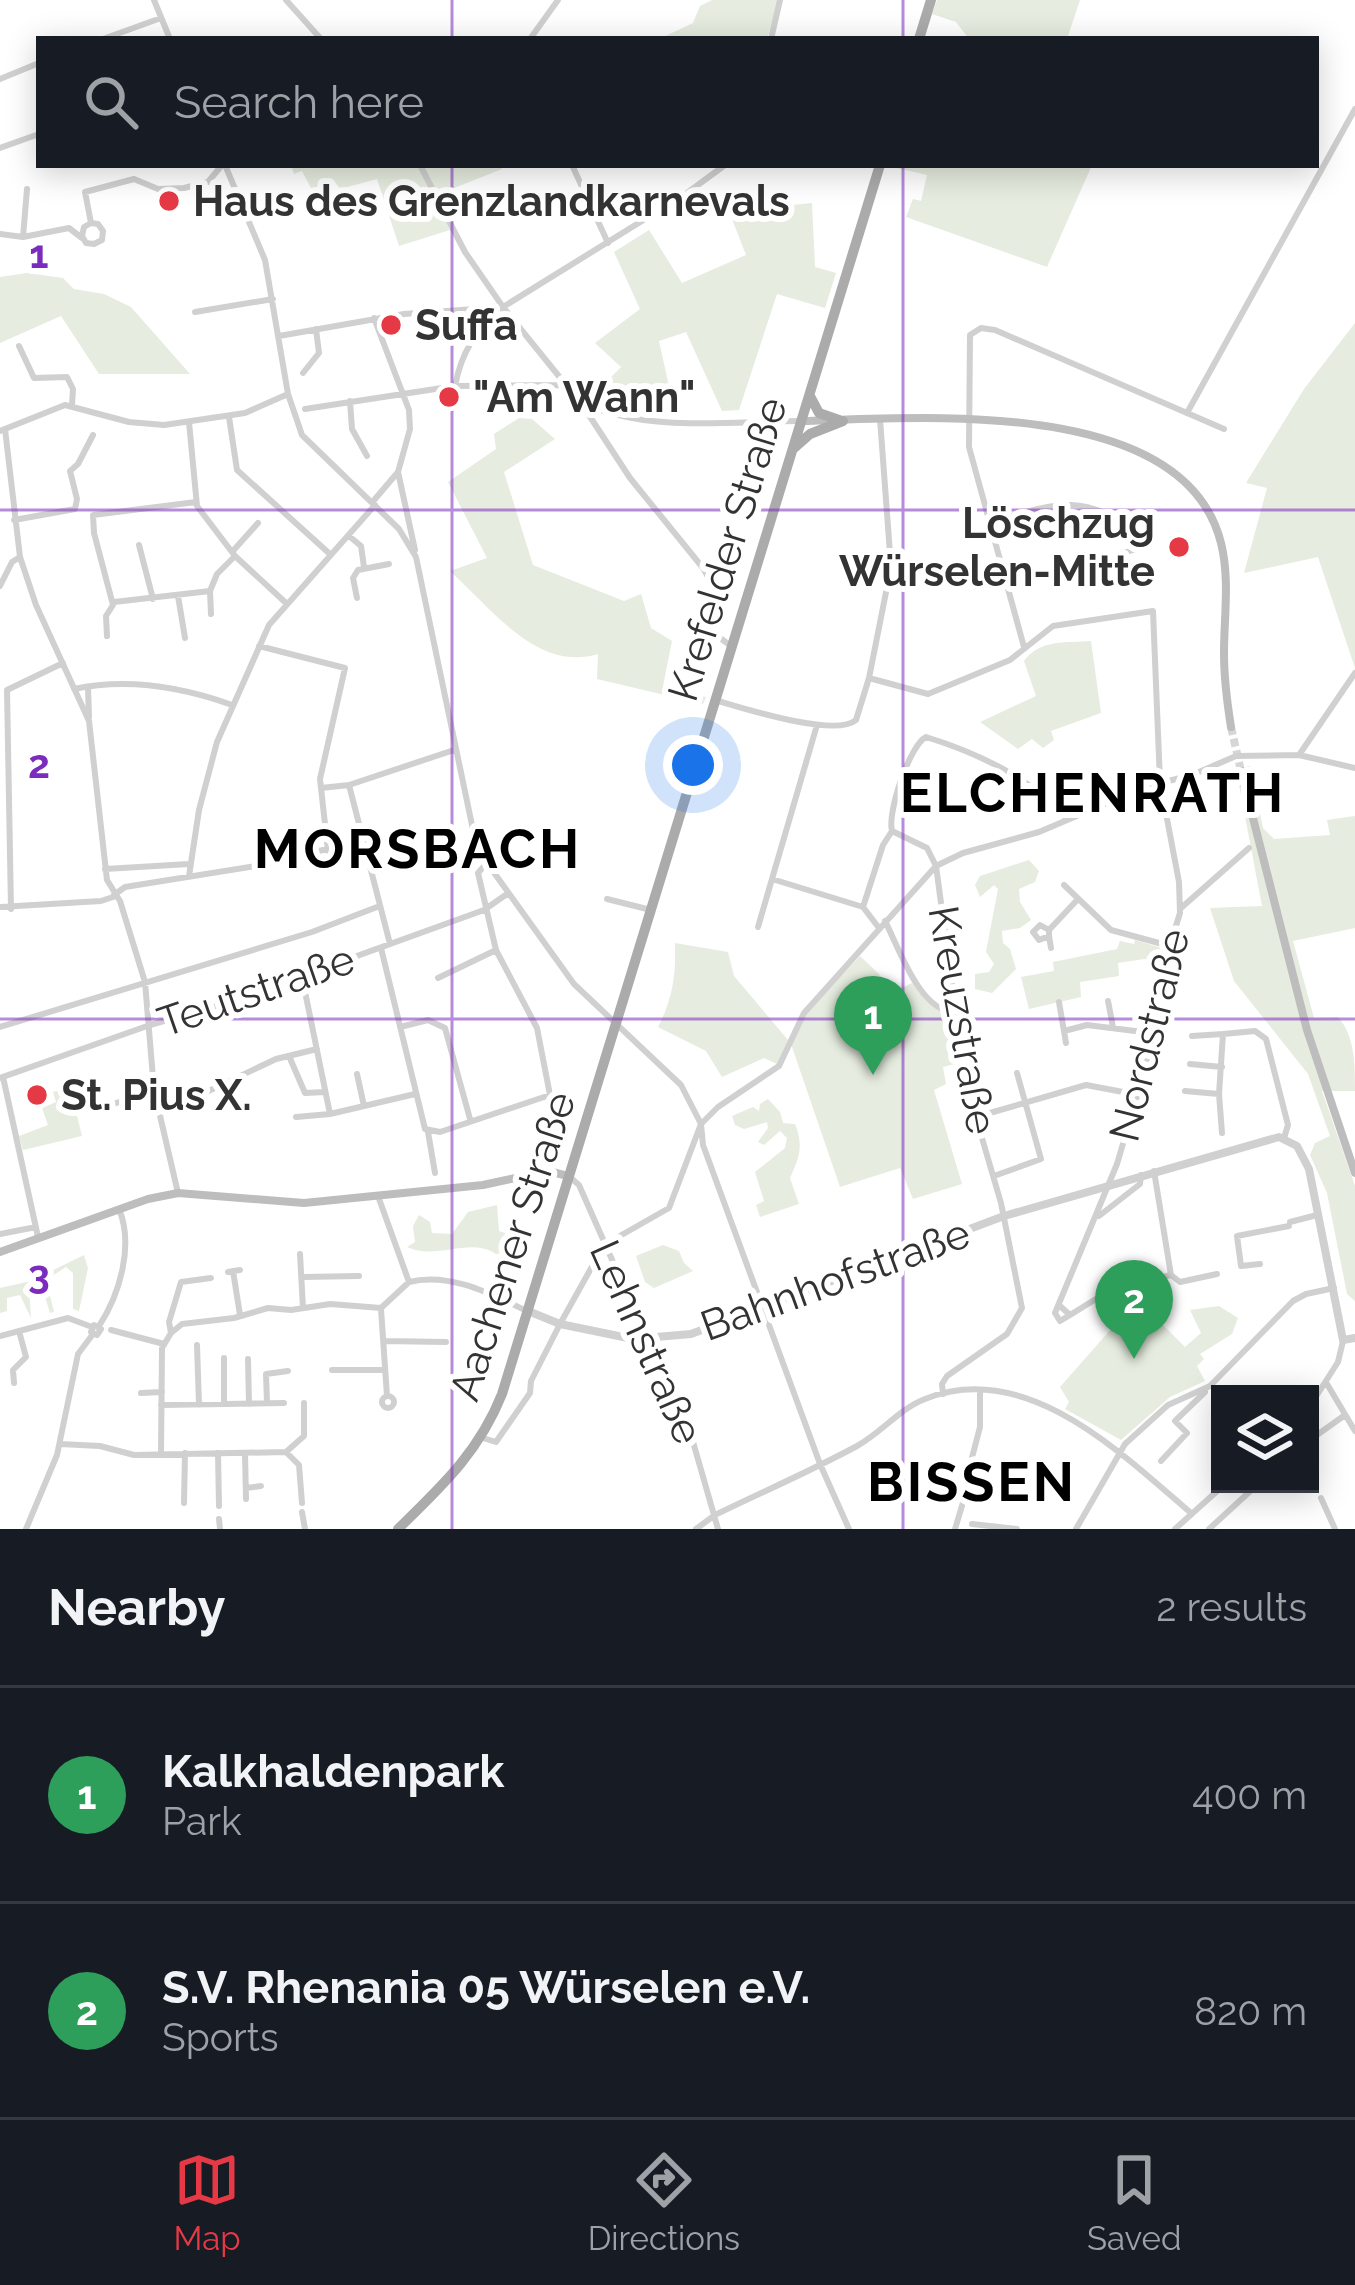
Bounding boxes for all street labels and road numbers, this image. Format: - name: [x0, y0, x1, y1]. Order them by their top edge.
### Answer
- street label: Krefelder Straße: [658, 392, 797, 707]
- street label: Kreuzstraße: [918, 902, 1007, 1138]
- street label: Nordstraße: [1099, 924, 1200, 1146]
- street label: Teutstraße: [152, 934, 361, 1047]
- street label: Aachener Straße: [440, 1086, 585, 1407]
- street label: Bahnhofstraße: [694, 1208, 976, 1351]
- street label: Lehnstraße: [580, 1233, 713, 1451]

